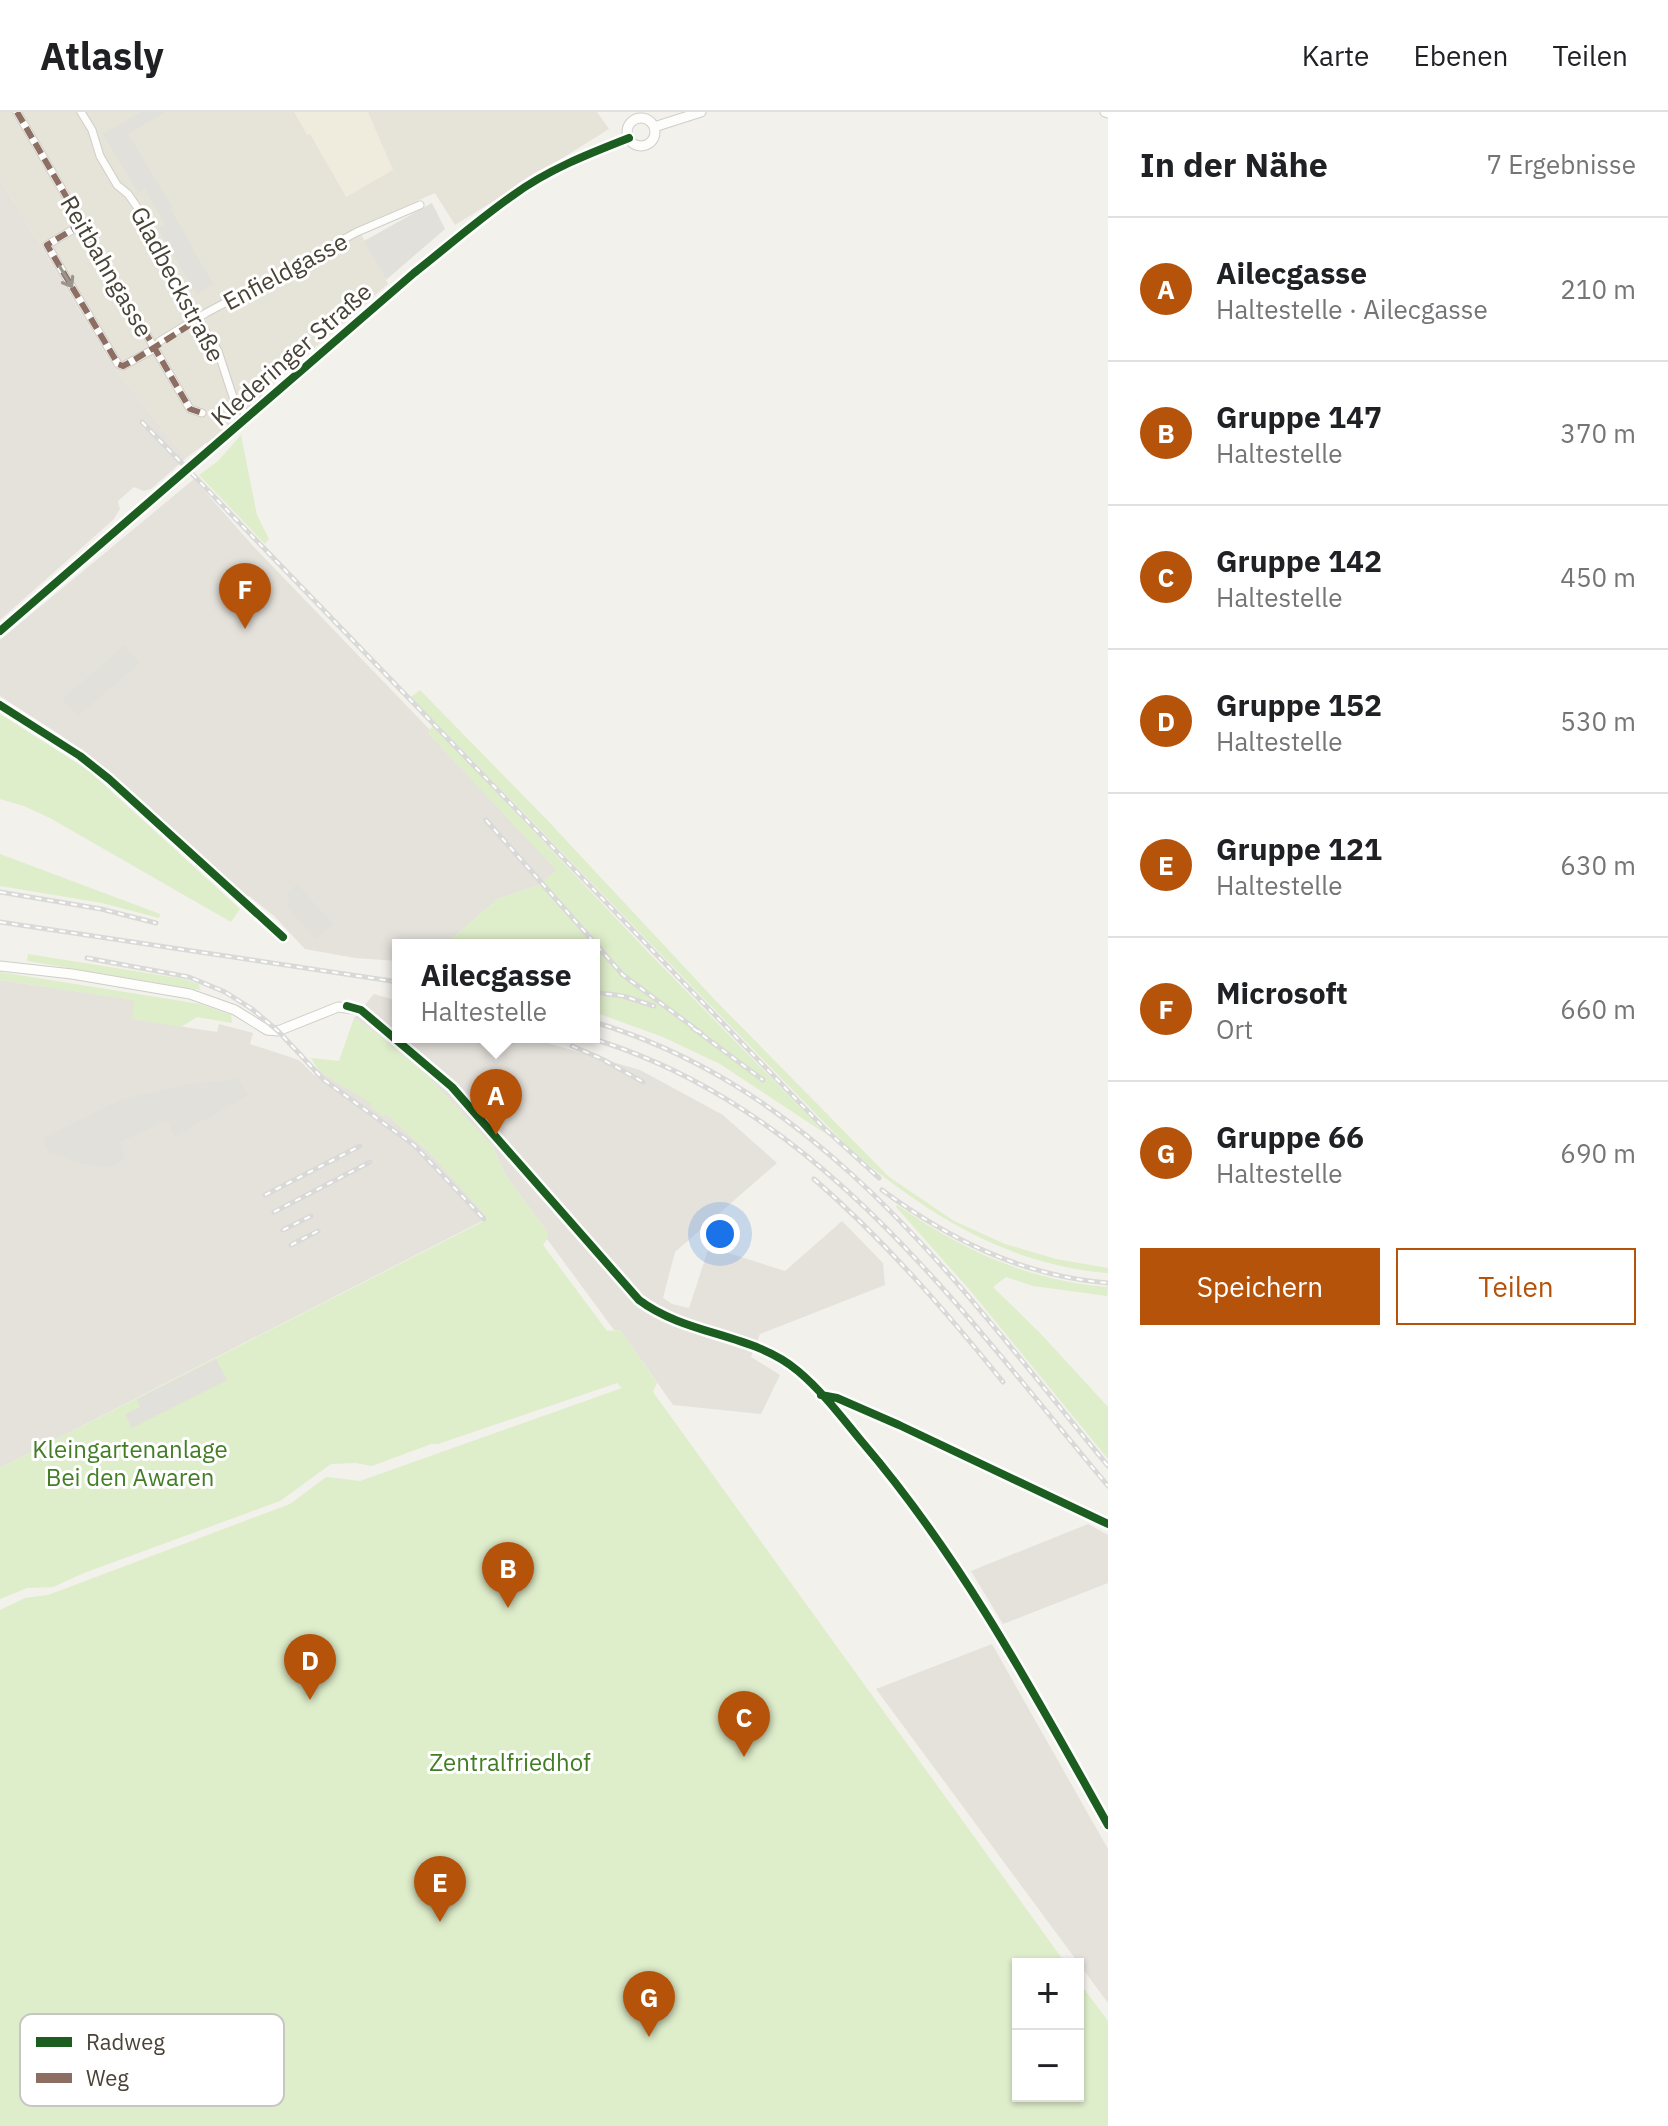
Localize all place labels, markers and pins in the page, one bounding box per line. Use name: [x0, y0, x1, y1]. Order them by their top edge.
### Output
pin: F: [219, 563, 271, 629]
pin: A: [470, 1069, 522, 1135]
pin: B: [482, 1542, 534, 1608]
pin: D: [284, 1634, 336, 1700]
pin: C: [718, 1691, 770, 1757]
pin: E: [414, 1856, 466, 1922]
pin: G: [623, 1971, 675, 2037]

